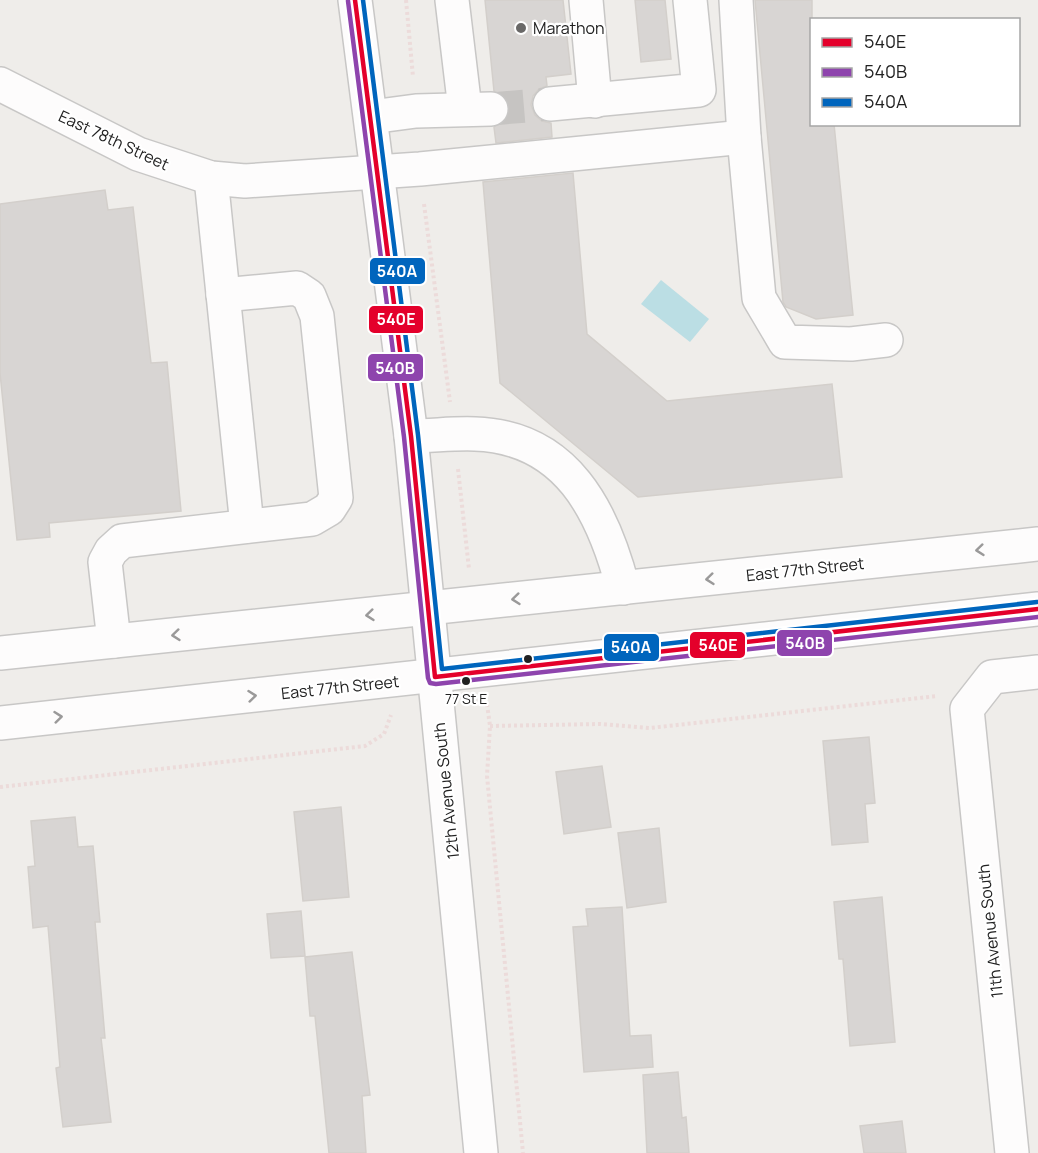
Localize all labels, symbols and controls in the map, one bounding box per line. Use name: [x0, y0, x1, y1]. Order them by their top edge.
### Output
place label: Marathon: [533, 17, 605, 39]
legend: [810, 18, 1020, 126]
marker: Marathon: [514, 21, 528, 35]
text: 540E: [864, 29, 906, 53]
text: 540B: [864, 59, 907, 83]
text: 540A: [864, 89, 908, 113]
street label: East 78th Street: [55, 105, 173, 175]
line badge: 540A: [369, 257, 426, 285]
text: 540A: [377, 260, 417, 282]
line badge: 540E: [368, 305, 424, 334]
text: 540E: [377, 308, 416, 330]
line badge: 540B: [367, 353, 424, 382]
text: 540B: [375, 357, 415, 379]
one-way arrow: [975, 543, 984, 556]
street label: East 77th Street: [745, 552, 865, 586]
one-way arrow: [706, 572, 715, 585]
one-way arrow: [512, 593, 521, 605]
one-way arrow: [366, 608, 375, 621]
one-way arrow: [172, 628, 181, 641]
line badge: 540B: [776, 629, 833, 657]
line badge: 540E: [689, 631, 746, 659]
text: 540B: [785, 632, 825, 654]
line badge: 540A: [603, 633, 660, 662]
text: 540E: [699, 634, 738, 656]
text: 540A: [611, 636, 651, 658]
unlabelled marker: [522, 653, 534, 665]
street label: East 77th Street: [280, 670, 400, 704]
marker: 77 St E: [460, 675, 472, 687]
place label: 77 St E: [445, 689, 487, 708]
one-way arrow: [248, 690, 257, 703]
one-way arrow: [54, 711, 63, 724]
street label: 12th Avenue South: [428, 722, 464, 860]
street label: 11th Avenue South: [972, 863, 1008, 999]

